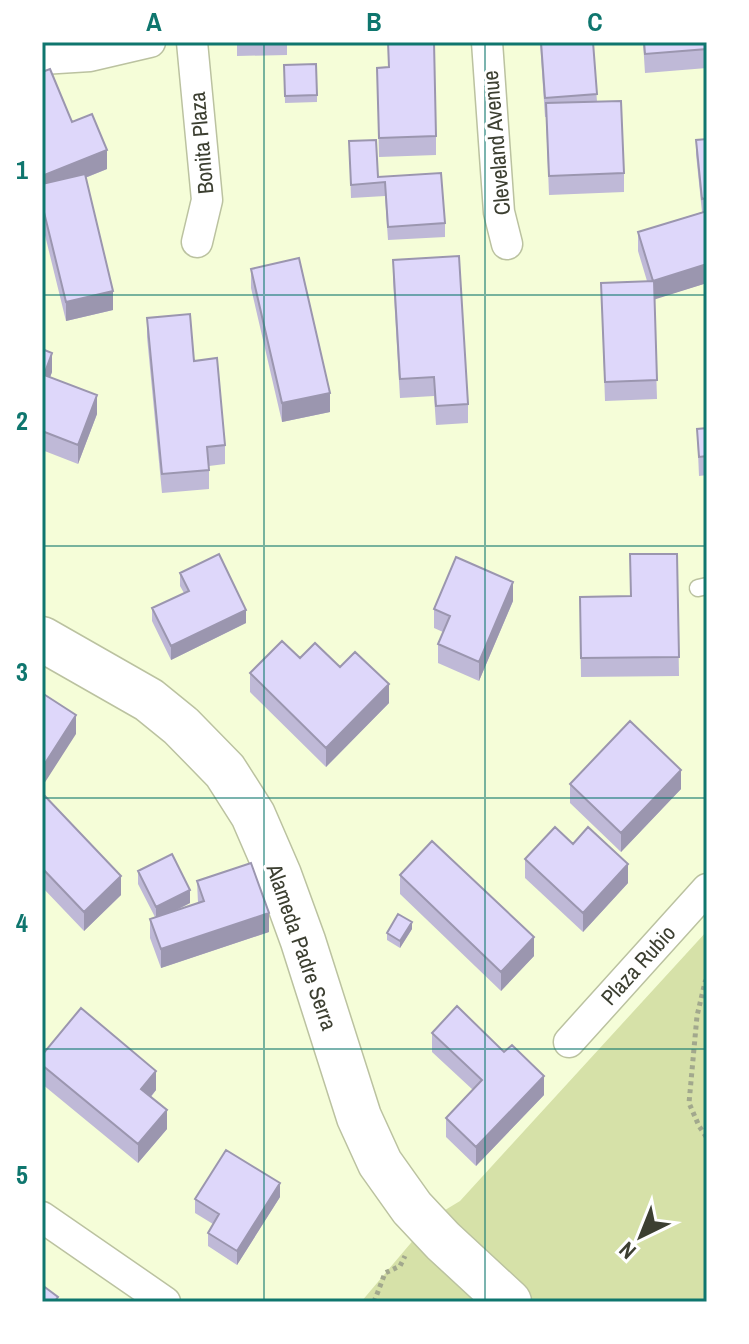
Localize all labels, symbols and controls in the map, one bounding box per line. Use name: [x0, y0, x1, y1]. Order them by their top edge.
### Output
text: A: [146, 4, 162, 39]
text: B: [366, 4, 382, 39]
text: C: [587, 4, 603, 39]
street label: Cleveland Avenue: [475, 69, 517, 217]
street label: Bonita Plaza: [182, 91, 220, 195]
text: 1: [16, 152, 28, 187]
text: 2: [16, 403, 28, 438]
text: 3: [16, 654, 28, 689]
street label: Alameda Padre Serra: [259, 859, 344, 1034]
text: 4: [16, 905, 28, 940]
street label: Plaza Rubio: [594, 918, 682, 1012]
text: 5: [16, 1157, 28, 1192]
north arrow: [601, 1196, 681, 1276]
text: N: [612, 1235, 642, 1266]

